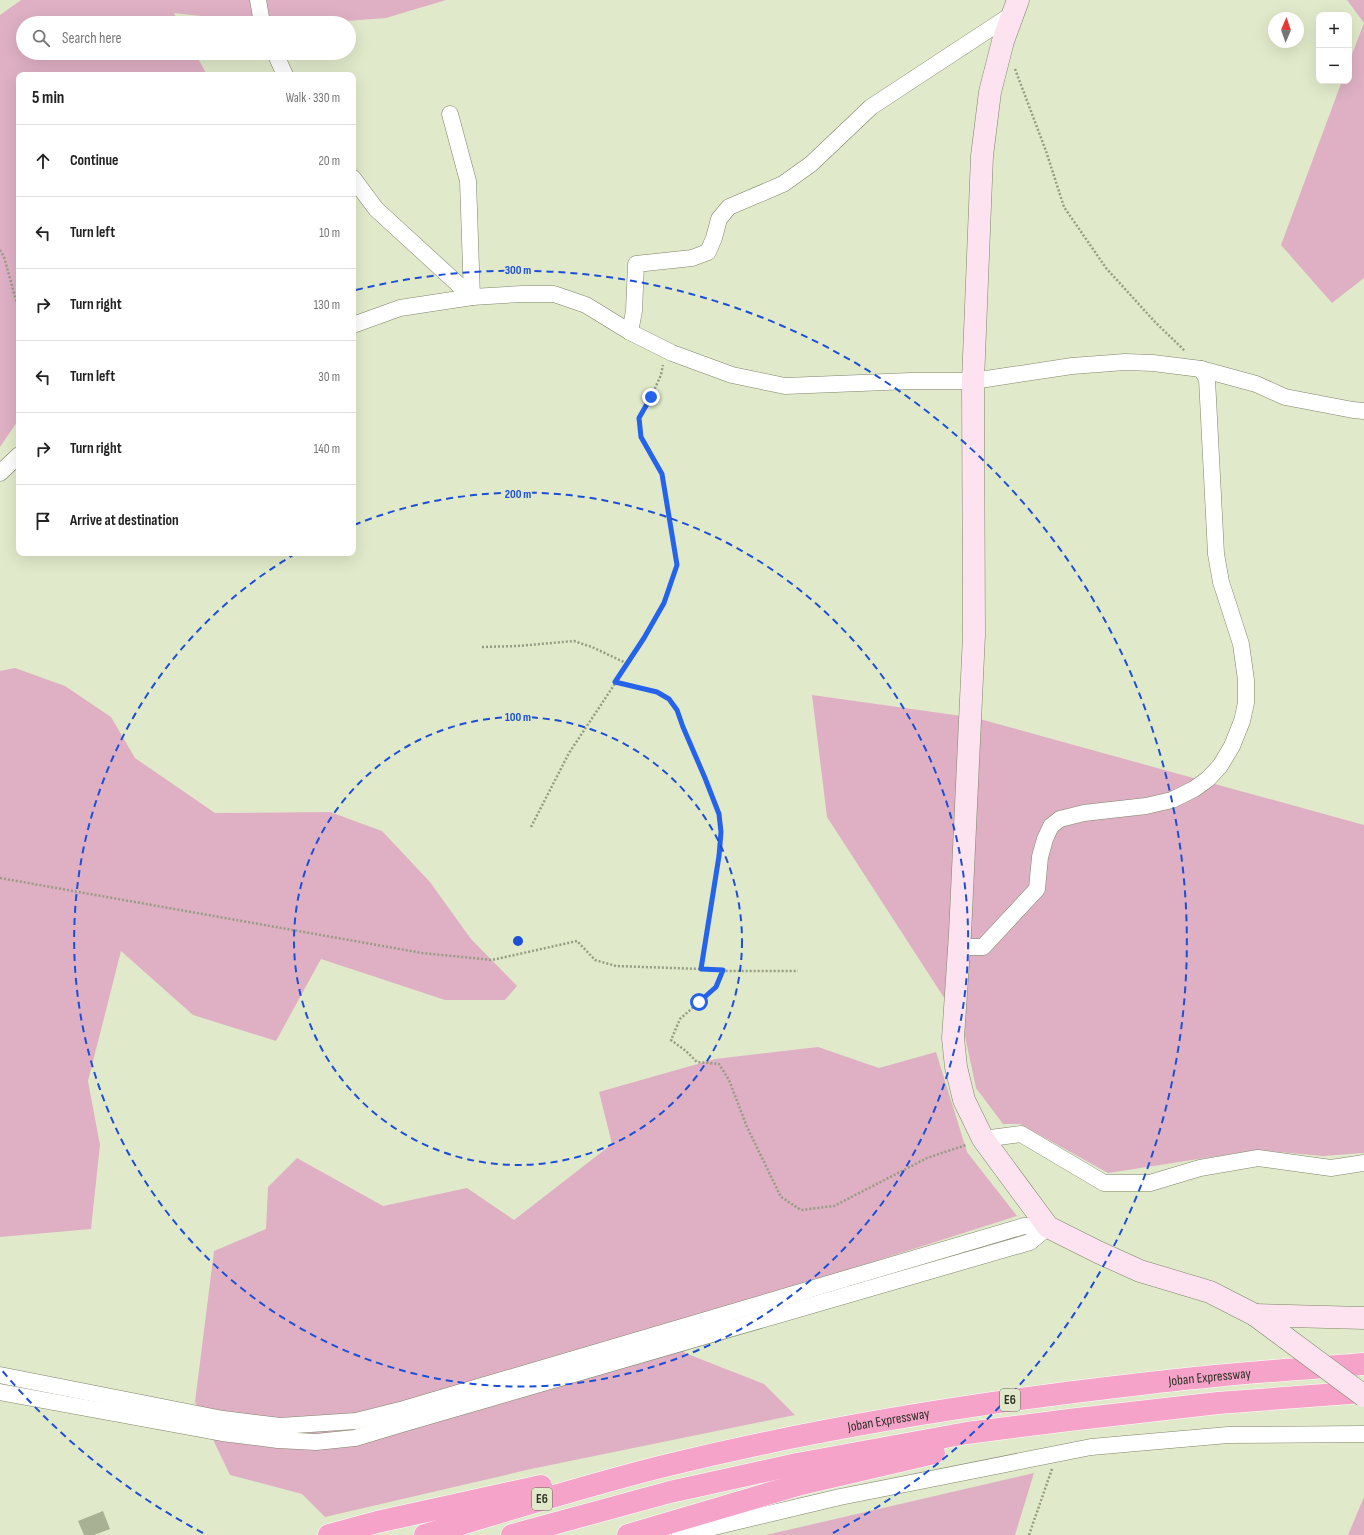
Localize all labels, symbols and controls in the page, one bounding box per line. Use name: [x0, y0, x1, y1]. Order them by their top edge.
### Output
north arrow: [1268, 12, 1304, 48]
map controls: [1316, 12, 1352, 84]
button: +: [1316, 12, 1352, 48]
search box: [16, 16, 356, 60]
icon: search: [30, 27, 52, 49]
text: Search here: [62, 29, 122, 48]
button: −: [1316, 48, 1352, 84]
text: 5 min: [32, 88, 64, 108]
text: Walk · 330 m: [286, 90, 340, 106]
icon: ahead: [32, 150, 54, 172]
text: Continue: [70, 151, 119, 170]
text: 20 m: [318, 153, 340, 169]
icon: left: [32, 222, 54, 244]
text: Turn left: [70, 223, 115, 242]
text: 10 m: [319, 225, 340, 241]
text: 300 m: [505, 263, 531, 278]
icon: right: [32, 294, 54, 316]
text: Turn right: [70, 295, 122, 314]
text: 130 m: [314, 297, 340, 313]
icon: left: [32, 366, 54, 388]
text: Turn left: [70, 367, 115, 386]
text: 30 m: [318, 369, 340, 385]
route end: [642, 388, 660, 406]
icon: right: [32, 438, 54, 460]
text: Turn right: [70, 439, 122, 458]
text: 140 m: [314, 441, 340, 457]
text: 200 m: [505, 487, 531, 502]
icon: arrive: [32, 510, 54, 532]
text: Arrive at destination: [70, 511, 179, 530]
text: 100 m: [505, 710, 531, 725]
centre of rings: [511, 934, 525, 948]
route start: [690, 993, 708, 1011]
street label: Joban Expressway: [1166, 1364, 1252, 1389]
road number: E6: [1000, 1389, 1020, 1411]
street label: Joban Expressway: [845, 1404, 931, 1435]
road number: E6: [532, 1488, 552, 1510]

